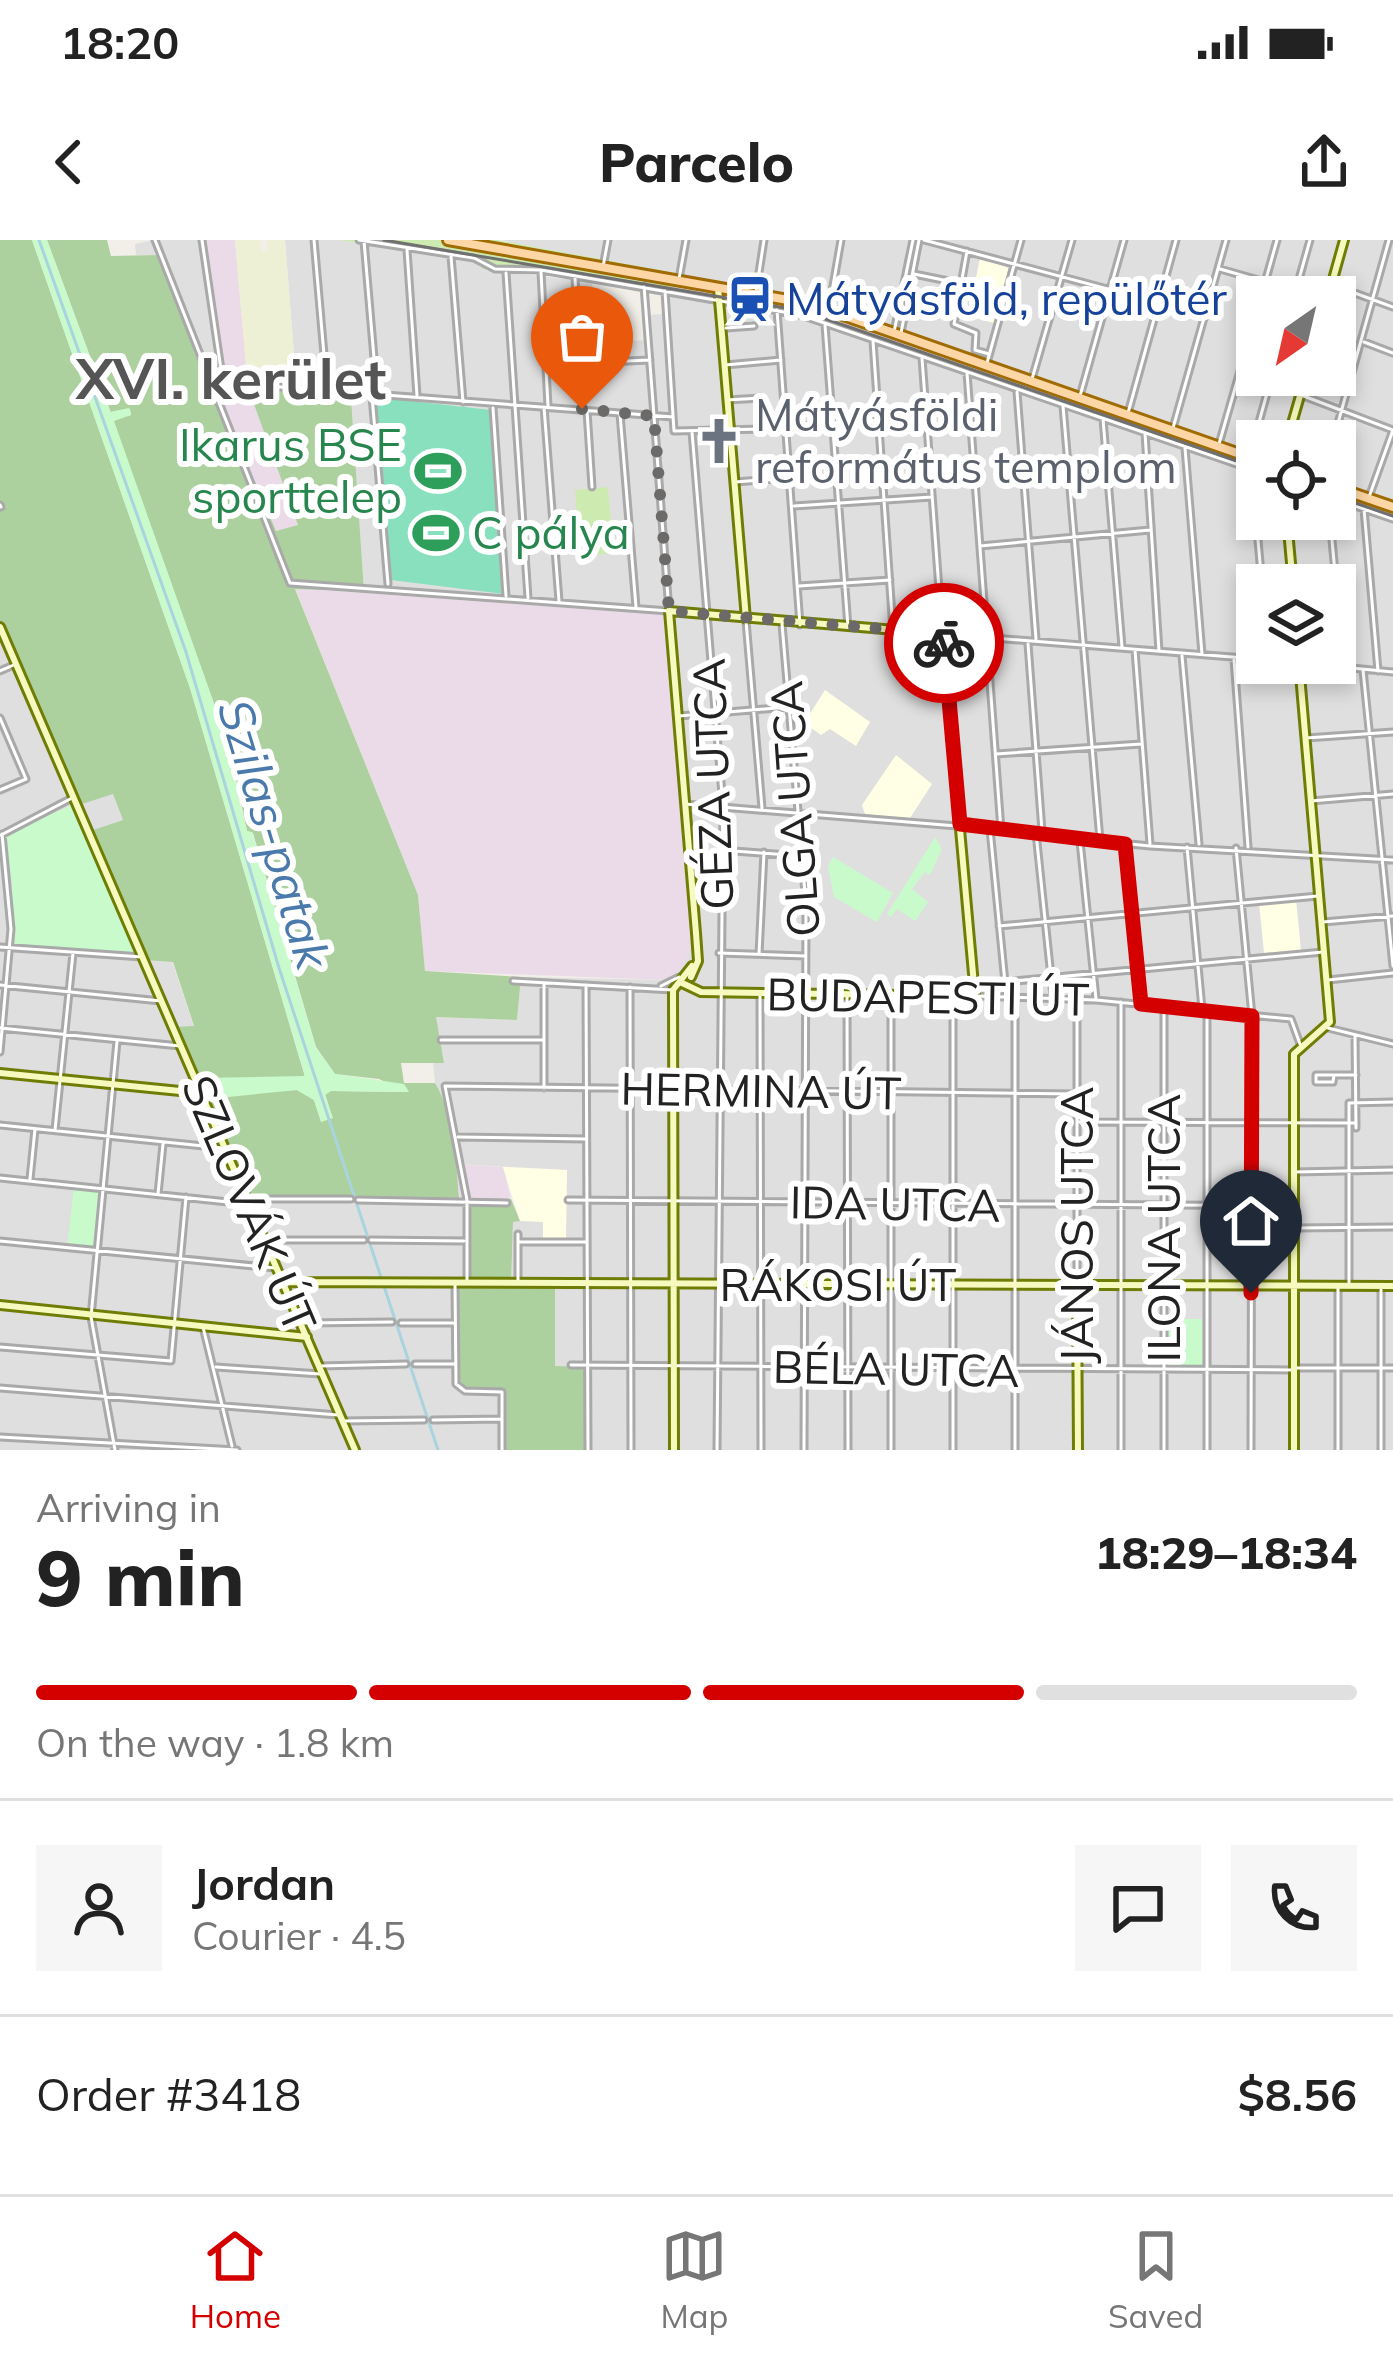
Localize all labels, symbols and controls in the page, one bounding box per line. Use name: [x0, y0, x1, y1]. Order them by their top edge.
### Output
text: 18:20: [60, 14, 179, 70]
text: Parcelo: [599, 128, 794, 196]
icon: back: [36, 129, 102, 195]
icon: share: [1291, 129, 1357, 195]
place label: Mátyásföld, repülőtér: [786, 270, 1228, 326]
station icon: Mátyásföld, repülőtér: [725, 274, 775, 324]
north arrow: [1236, 276, 1356, 396]
map controls: [1236, 276, 1356, 684]
pin: [531, 286, 633, 409]
icon: bag: [549, 304, 615, 370]
district label: XVI. kerület: [75, 342, 386, 413]
place label: Mátyásföldi református templom: [755, 386, 1177, 494]
place label: Ikarus BSE sporttelep: [179, 416, 402, 524]
church icon: Mátyásföldi református templom: [694, 416, 744, 466]
button: locate: [1236, 420, 1356, 540]
sports icon: Ikarus BSE sporttelep: [413, 446, 463, 496]
place label: C pálya: [472, 504, 630, 560]
sports icon: C pálya: [411, 508, 461, 558]
button: layers: [1236, 564, 1356, 684]
courier: [884, 583, 1004, 703]
icon: bike: [911, 610, 977, 676]
street label: GÉZA UTCA: [680, 657, 744, 911]
street label: OLGA UTCA: [757, 679, 831, 939]
water label: Szilas-patak: [206, 692, 345, 977]
street label: BUDAPESTI ÚT: [766, 965, 1090, 1027]
street label: HERMINA ÚT: [620, 1060, 902, 1120]
street label: SZLOVÁK ÚT: [171, 1067, 329, 1341]
street label: JÁNOS UTCA: [1048, 1086, 1104, 1364]
street label: ILONA UTCA: [1135, 1094, 1191, 1362]
pin: [1200, 1170, 1302, 1293]
street label: IDA UTCA: [789, 1173, 1001, 1233]
icon: home: [1218, 1188, 1284, 1254]
street label: RÁKOSI ÚT: [719, 1256, 957, 1312]
street label: BÉLA UTCA: [772, 1338, 1020, 1398]
text: Arriving in: [36, 1483, 221, 1532]
text: 18:29–18:34: [1095, 1524, 1357, 1580]
text: 9 min: [36, 1528, 245, 1626]
text: On the way · 1.8 km: [36, 1718, 394, 1767]
button: person: [36, 1845, 162, 1971]
button: chat: [1075, 1845, 1201, 1971]
button: phone: [1231, 1845, 1357, 1971]
text: Jordan: [192, 1855, 335, 1911]
text: Courier · 4.5: [192, 1911, 406, 1960]
text: Order #3418: [36, 2066, 301, 2122]
text: $8.56: [1238, 2066, 1357, 2122]
tab: Home: [190, 2223, 281, 2336]
tab: Map: [660, 2223, 728, 2336]
tab: Saved: [1108, 2223, 1203, 2336]

